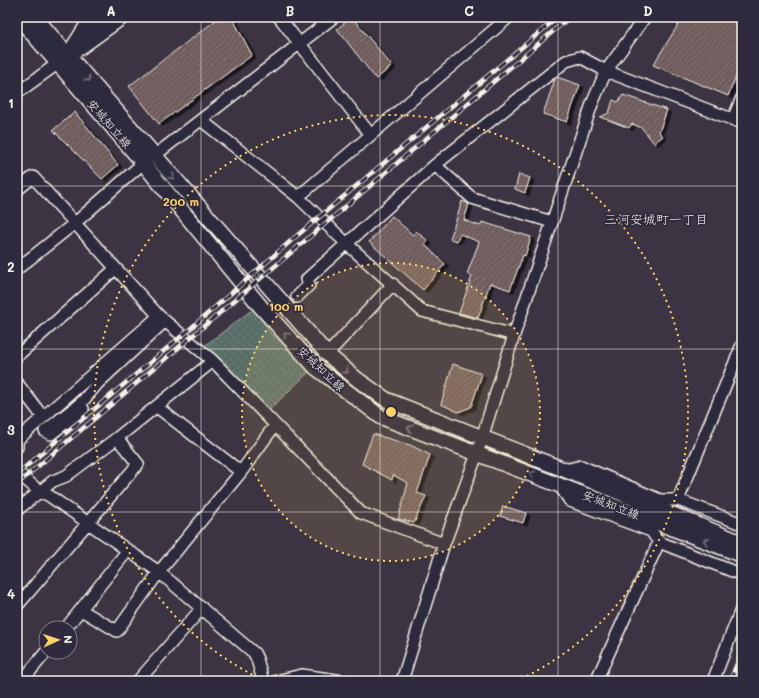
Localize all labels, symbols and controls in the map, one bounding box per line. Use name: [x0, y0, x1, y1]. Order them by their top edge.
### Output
text: A: [106, 2, 116, 19]
text: B: [286, 2, 295, 19]
text: C: [464, 2, 474, 19]
text: D: [643, 2, 653, 19]
one-way arrow: [83, 74, 90, 81]
text: 1: [8, 94, 14, 111]
street label: 安城知立線: [84, 95, 135, 151]
one-way arrow: [168, 173, 175, 180]
text: 200 m: [163, 193, 199, 209]
district label: 三河安城町一丁目: [604, 210, 708, 227]
text: 2: [7, 258, 15, 275]
one-way arrow: [253, 271, 260, 278]
text: 100 m: [269, 298, 303, 314]
one-way arrow: [283, 332, 291, 340]
street label: 安城知立線: [294, 342, 349, 395]
one-way arrow: [341, 366, 349, 373]
centre of rings: [384, 405, 398, 419]
text: 3: [7, 421, 15, 438]
one-way arrow: [407, 425, 414, 433]
one-way arrow: [529, 471, 536, 479]
street label: 安城知立線: [580, 486, 642, 522]
one-way arrow: [702, 538, 709, 546]
text: 4: [7, 585, 15, 602]
north arrow: [38, 620, 78, 660]
text: N: [61, 635, 76, 644]

